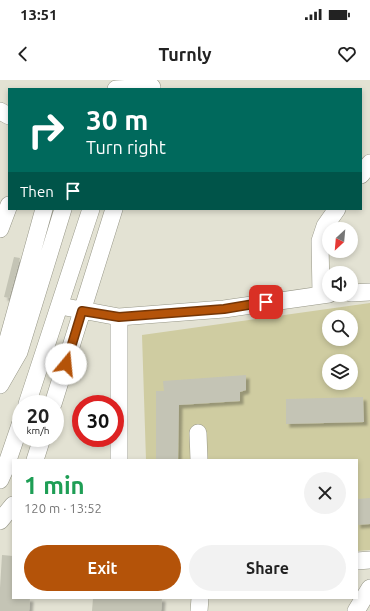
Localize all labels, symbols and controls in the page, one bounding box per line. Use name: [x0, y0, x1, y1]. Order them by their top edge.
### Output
text: 13:51: [20, 6, 58, 23]
icon: back: [12, 43, 34, 65]
icon: heart: [336, 43, 358, 65]
text: Turnly: [158, 44, 212, 64]
icon: right: [20, 104, 72, 156]
text: 30 m: [86, 104, 148, 135]
text: Turn right: [86, 137, 166, 157]
icon: arrive: [62, 180, 84, 202]
text: Then: [20, 183, 54, 200]
north arrow: [322, 222, 358, 258]
map controls: [322, 222, 358, 390]
button: sound: [322, 266, 358, 302]
pin: [249, 285, 283, 319]
icon: arrive: [255, 291, 277, 313]
button: search: [322, 310, 358, 346]
position arrow: [45, 343, 87, 385]
button: layers: [322, 354, 358, 390]
speed limit sign: 30: [72, 395, 124, 447]
text: 20: [27, 404, 49, 427]
text: km/h: [26, 425, 50, 436]
text: 1 min: [24, 472, 85, 499]
button: close: [304, 472, 346, 514]
text: 120 m · 13:52: [24, 501, 102, 515]
button: Exit: [24, 545, 181, 591]
button: Share: [189, 545, 346, 591]

